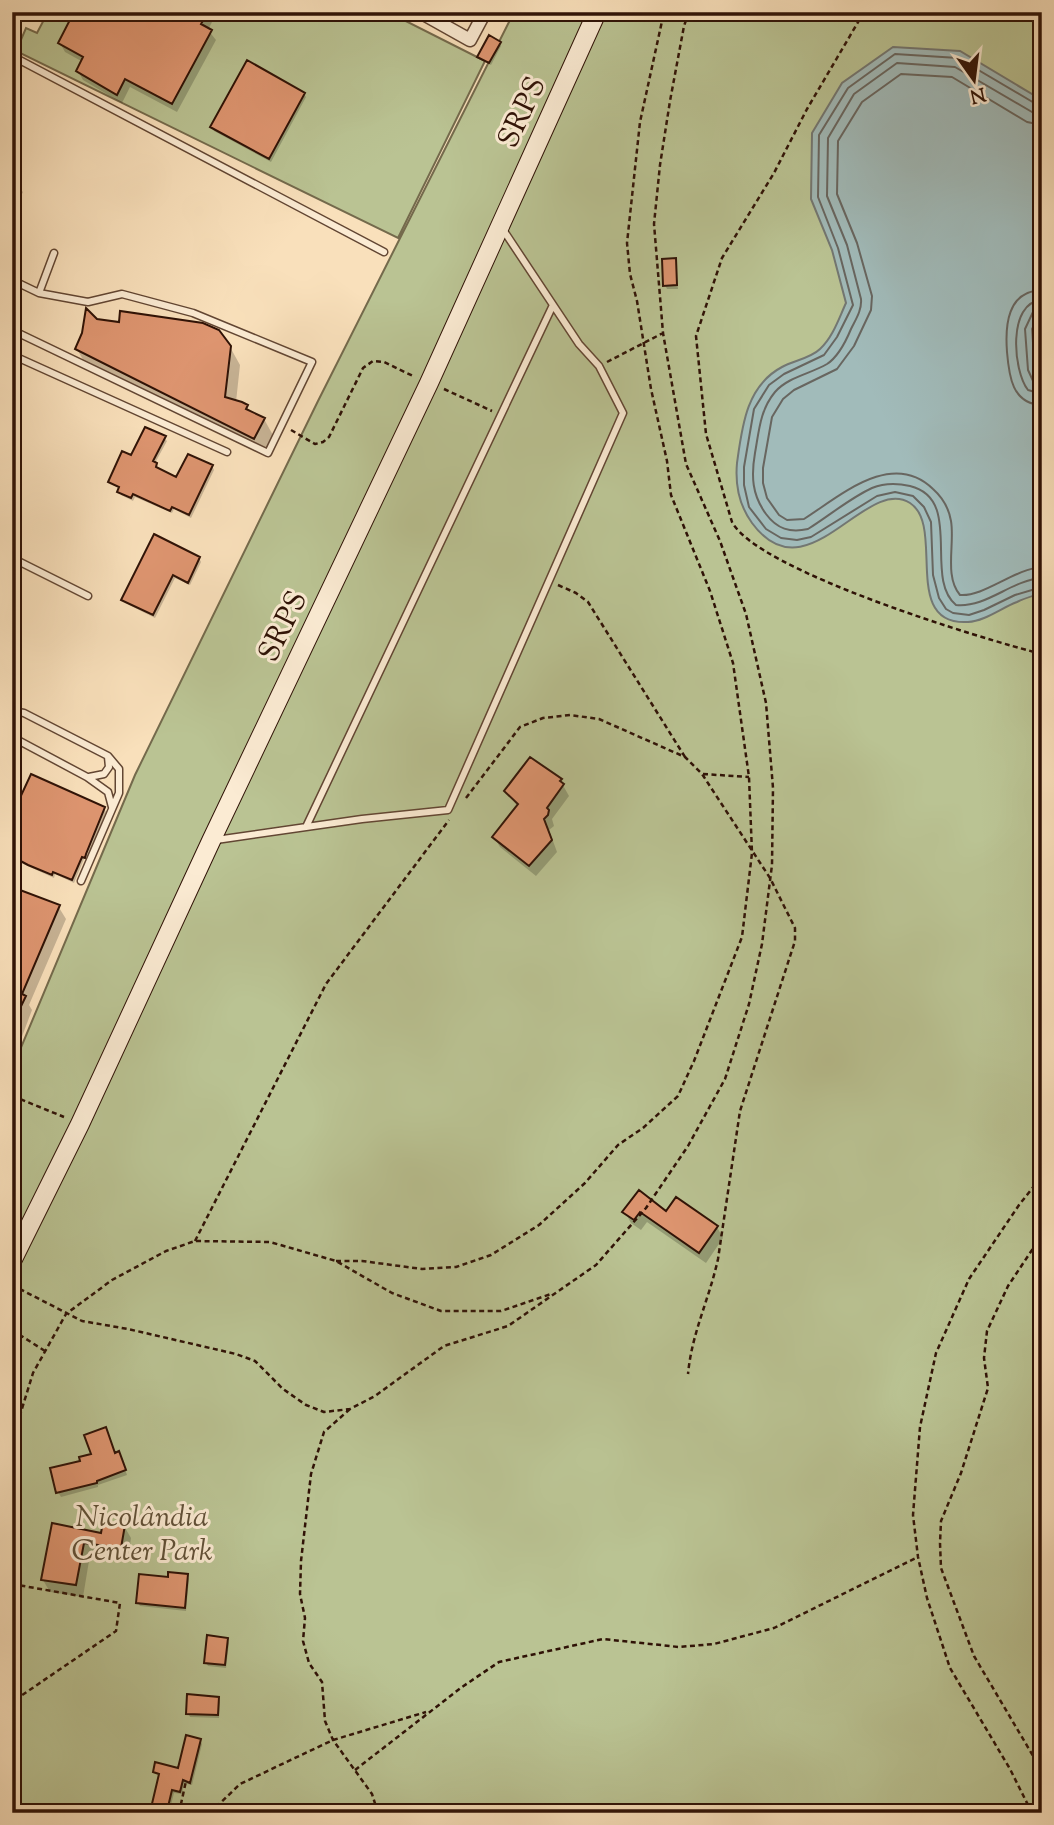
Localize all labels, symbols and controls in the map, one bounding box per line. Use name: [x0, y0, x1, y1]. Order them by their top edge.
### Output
north arrow: [939, 46, 1009, 116]
street label: SRPS: [488, 70, 558, 156]
text: N: [967, 79, 988, 109]
street label: SRPS: [249, 584, 320, 670]
park label: Nicolândia Center Park: [71, 1497, 213, 1574]

